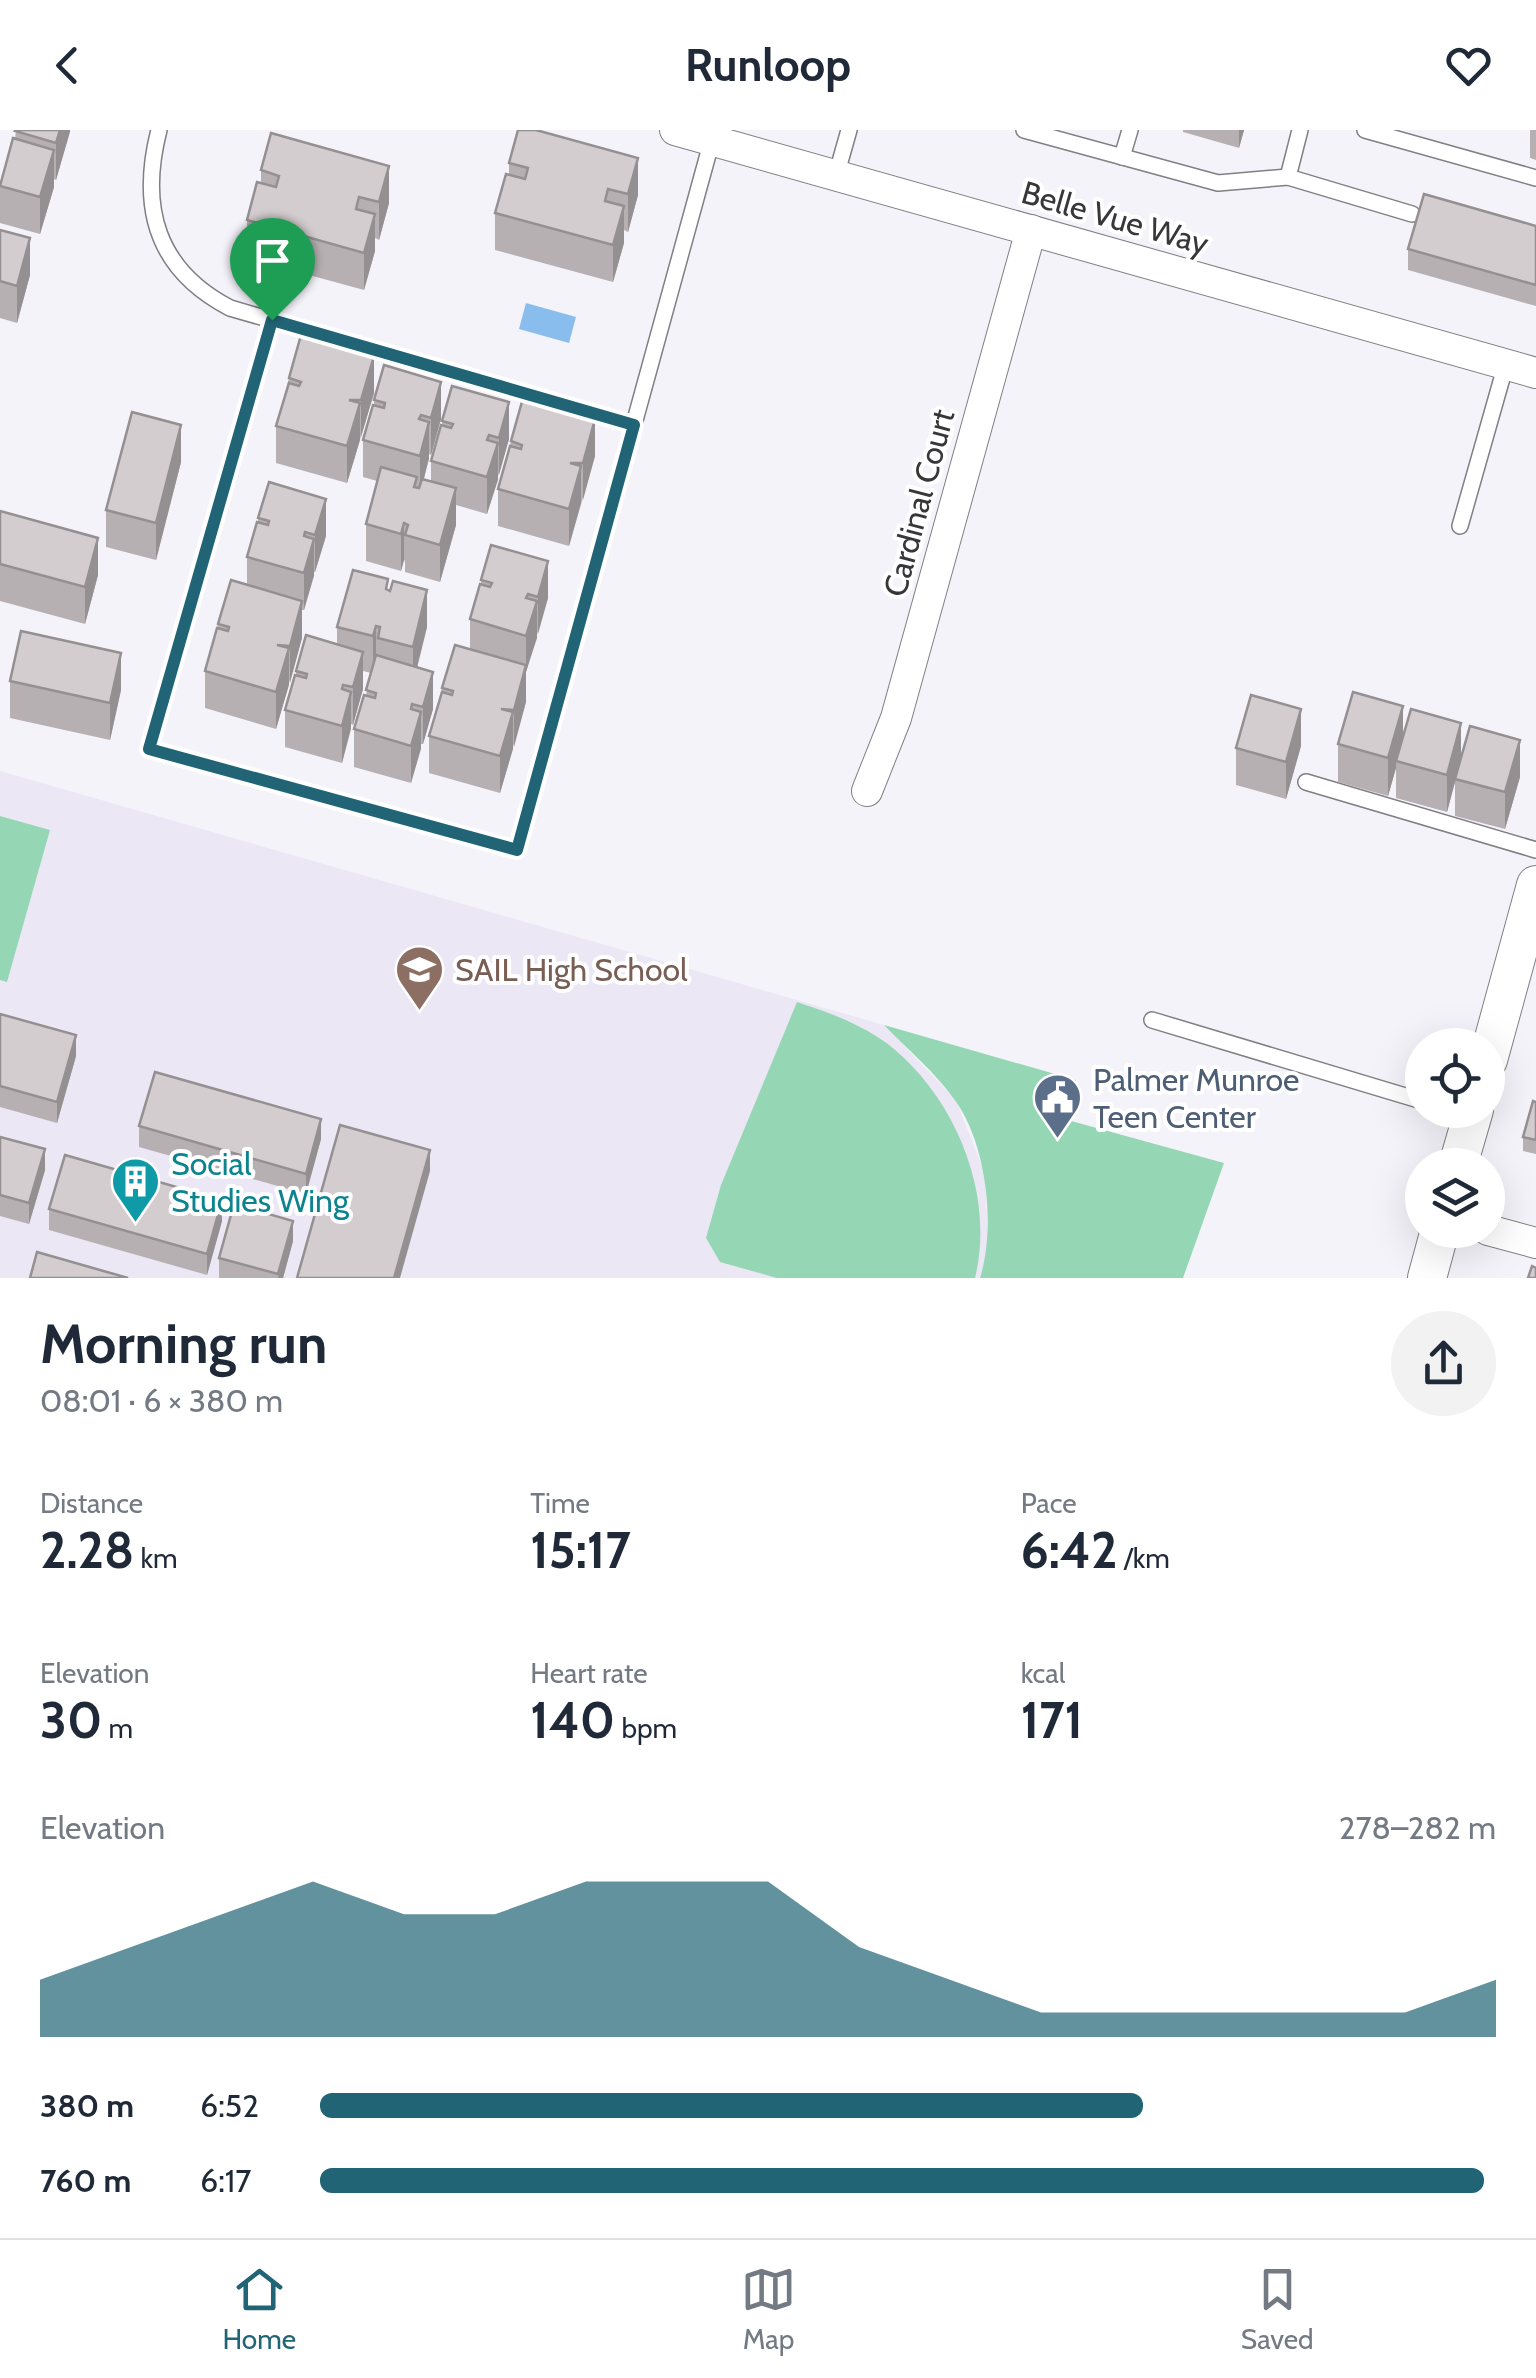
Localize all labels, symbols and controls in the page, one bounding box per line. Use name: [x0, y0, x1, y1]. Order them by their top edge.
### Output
icon: back: [40, 38, 95, 93]
text: Runloop: [685, 38, 851, 92]
icon: heart: [1441, 38, 1496, 93]
street label: Belle Vue Way: [1017, 172, 1213, 263]
pin: [230, 218, 315, 321]
icon: arrive: [245, 233, 300, 288]
street label: Cardinal Court: [875, 405, 962, 601]
school or university icon: SAIL High School: [394, 944, 446, 1012]
place label: SAIL High School: [455, 950, 688, 989]
map controls: [1405, 1028, 1505, 1248]
button: locate: [1405, 1028, 1505, 1128]
place label: Palmer Munroe Teen Center: [1093, 1060, 1299, 1136]
public building icon: Palmer Munroe Teen Center: [1032, 1072, 1084, 1140]
place label: Social Studies Wing: [171, 1144, 350, 1220]
button: layers: [1405, 1148, 1505, 1248]
building icon: Social Studies Wing: [110, 1156, 162, 1224]
text: Morning run: [40, 1310, 327, 1377]
button: share: [1391, 1311, 1496, 1416]
text: 08:01 · 6 × 380 m: [40, 1381, 283, 1420]
text: Distance: [40, 1486, 143, 1520]
text: Time: [530, 1486, 590, 1520]
text: Pace: [1021, 1486, 1077, 1520]
text: 2.28: [40, 1520, 134, 1581]
text: 15:17: [530, 1520, 631, 1581]
text: 6:42: [1021, 1520, 1117, 1581]
text: km: [134, 1541, 178, 1575]
text: /km: [1117, 1541, 1170, 1575]
text: Elevation: [40, 1656, 149, 1690]
text: Heart rate: [530, 1656, 648, 1690]
text: kcal: [1021, 1656, 1065, 1690]
text: 30: [40, 1690, 102, 1751]
text: 140: [530, 1690, 615, 1751]
text: 171: [1021, 1690, 1083, 1751]
text: m: [102, 1711, 133, 1745]
text: bpm: [615, 1711, 677, 1745]
text: Elevation: [40, 1808, 165, 1847]
text: 278–282 m: [1339, 1808, 1496, 1847]
text: 380 m: [40, 2086, 134, 2125]
text: 6:52: [200, 2086, 259, 2125]
text: 760 m: [40, 2161, 131, 2200]
text: 6:17: [200, 2161, 251, 2200]
tab: Home: [222, 2262, 296, 2356]
tab: Map: [741, 2262, 796, 2356]
tab: Saved: [1241, 2262, 1314, 2356]

